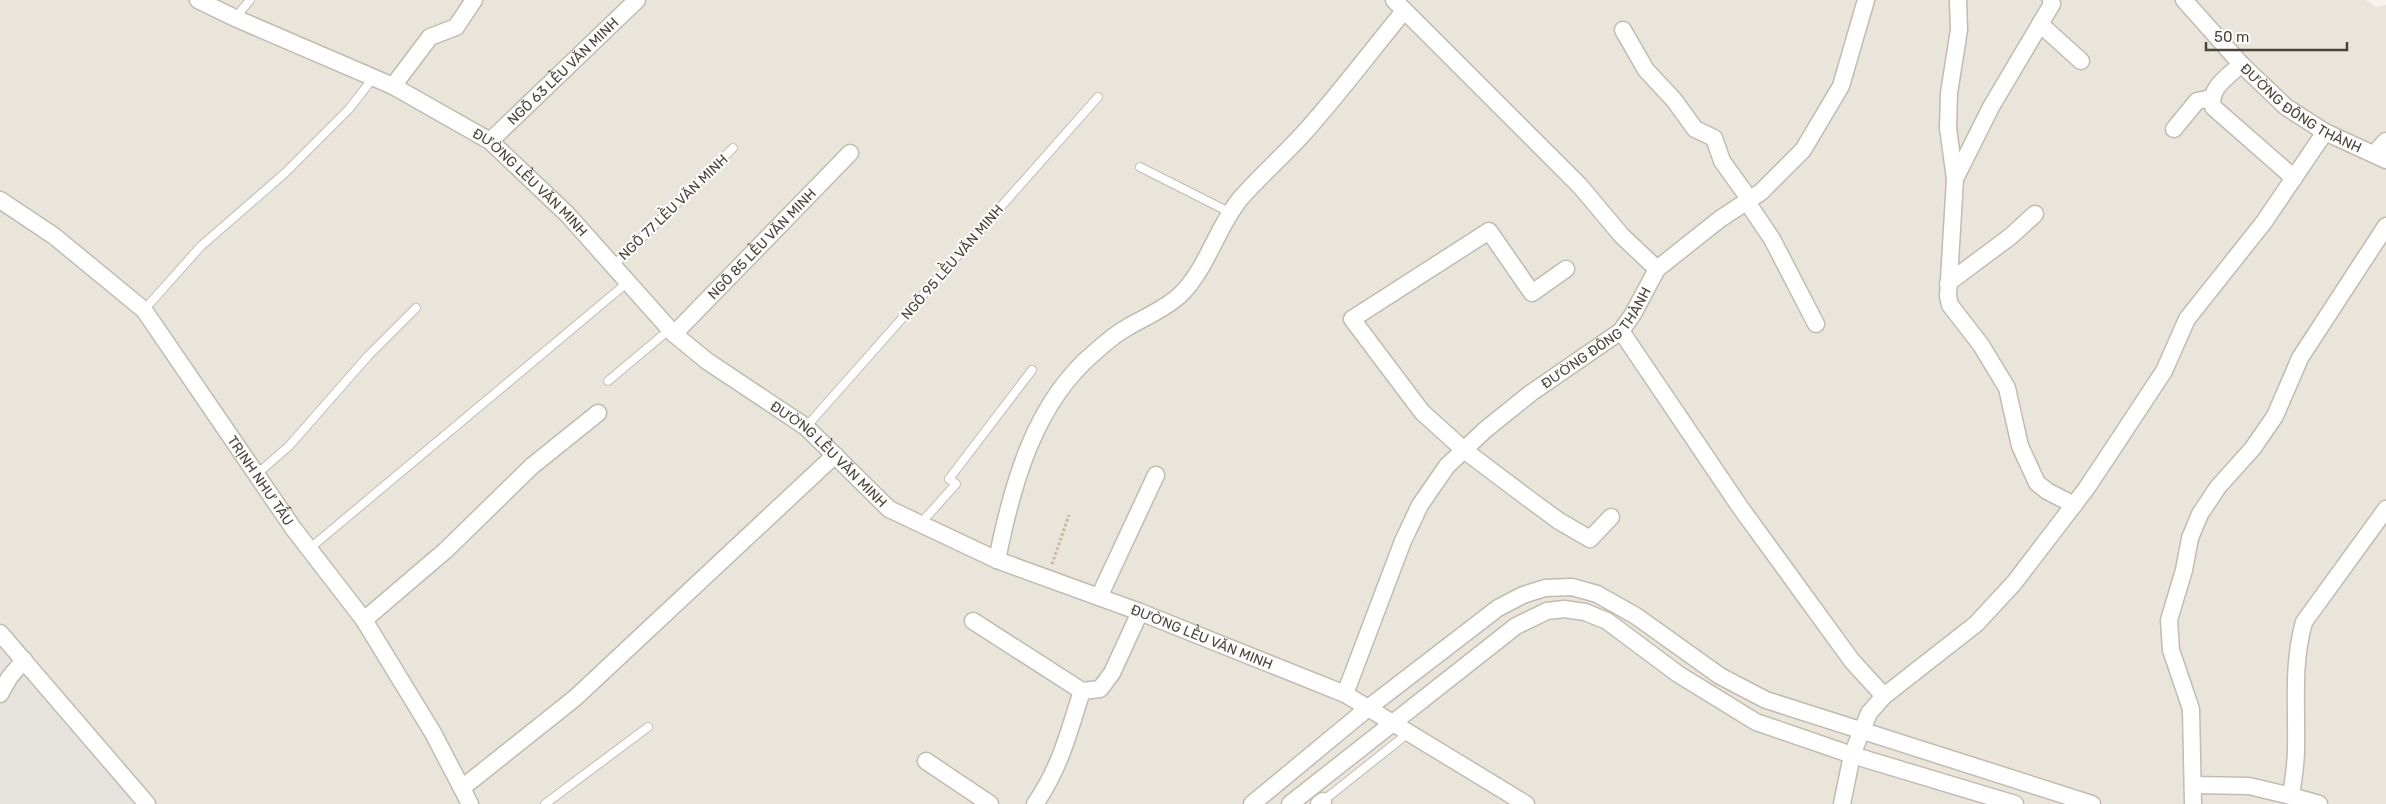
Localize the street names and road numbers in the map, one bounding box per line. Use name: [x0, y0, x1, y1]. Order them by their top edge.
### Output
street label: NGÕ 63 LỀU VĂN MINH: [504, 14, 622, 129]
street label: ĐƯỜNG ĐÔNG THÀNH: [2237, 60, 2364, 157]
street label: ĐƯỜNG LỀU VĂN MINH: [470, 125, 591, 240]
street label: NGÕ 77 LỀU VĂN MINH: [614, 149, 731, 264]
street label: NGÕ 85 LỀU VĂN MINH: [705, 185, 820, 303]
street label: NGÕ 95 LỀU VĂN MINH: [896, 200, 1007, 323]
street label: ĐƯỜNG ĐÔNG THÀNH: [1538, 284, 1655, 392]
street label: ĐƯỜNG LỀU VĂN MINH: [767, 398, 890, 511]
street label: TRỊNH NHƯ TẤU: [223, 433, 297, 529]
street label: ĐƯỜNG LỀU VĂN MINH: [1128, 601, 1275, 673]

